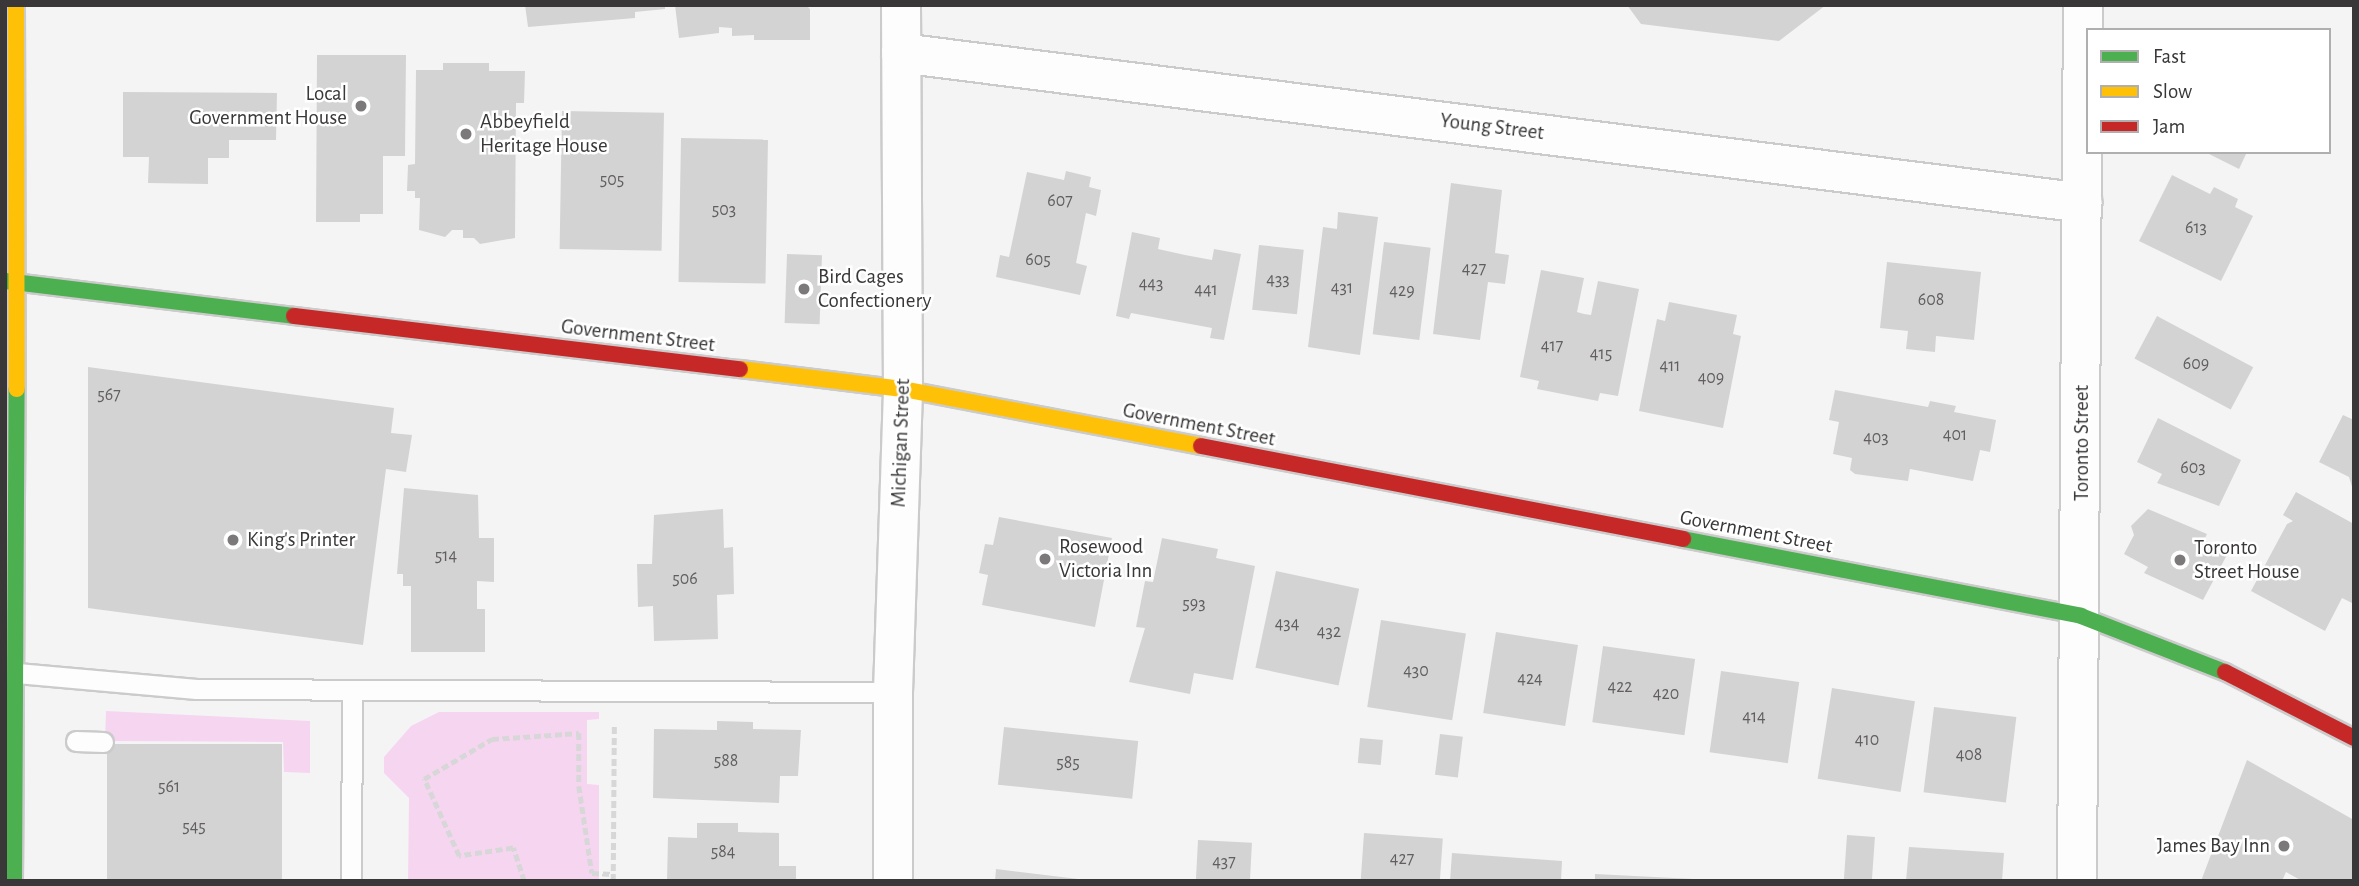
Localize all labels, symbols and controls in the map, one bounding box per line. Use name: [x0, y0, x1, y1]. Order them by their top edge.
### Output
legend: [2086, 28, 2331, 154]
text: Fast: [2153, 46, 2186, 67]
place label: Local Government House: [189, 81, 347, 131]
text: Slow: [2153, 81, 2192, 102]
marker: Local Government House: [353, 98, 369, 114]
street label: Young Street: [1439, 108, 1545, 146]
place label: Abbeyfield Heritage House: [480, 109, 608, 159]
text: Jam: [2153, 116, 2185, 137]
marker: Abbeyfield Heritage House: [458, 126, 474, 142]
house number: 505: [600, 169, 624, 191]
house number: 607: [1047, 190, 1073, 212]
house number: 503: [712, 199, 736, 221]
house number: 613: [2185, 217, 2207, 239]
house number: 605: [1025, 249, 1051, 271]
house number: 427: [1462, 258, 1486, 280]
place label: Bird Cages Confectionery: [818, 264, 931, 314]
house number: 433: [1266, 269, 1290, 291]
house number: 443: [1139, 273, 1163, 295]
house number: 431: [1331, 277, 1353, 299]
house number: 441: [1194, 279, 1218, 301]
house number: 429: [1389, 280, 1415, 302]
marker: Bird Cages Confectionery: [796, 281, 812, 297]
house number: 608: [1918, 289, 1944, 311]
street label: Government Street: [560, 314, 716, 358]
house number: 417: [1541, 335, 1563, 357]
house number: 415: [1590, 343, 1612, 365]
house number: 609: [2183, 353, 2209, 375]
house number: 411: [1659, 355, 1681, 377]
house number: 409: [1698, 367, 1724, 389]
street label: Michigan Street: [886, 378, 916, 508]
house number: 567: [97, 384, 121, 406]
street label: Toronto Street: [2069, 385, 2095, 501]
street label: Government Street: [1121, 398, 1277, 452]
house number: 401: [1943, 424, 1967, 446]
house number: 403: [1863, 427, 1889, 449]
house number: 603: [2180, 457, 2206, 479]
street label: Government Street: [1678, 505, 1834, 559]
place label: King's Printer: [247, 527, 355, 553]
marker: King's Printer: [225, 532, 241, 548]
place label: Rosewood Victoria Inn: [1059, 534, 1152, 584]
place label: Toronto Street House: [2194, 535, 2299, 585]
house number: 514: [435, 545, 457, 567]
marker: Rosewood Victoria Inn: [1037, 551, 1053, 567]
marker: Toronto Street House: [2172, 552, 2188, 568]
house number: 506: [672, 568, 698, 590]
house number: 593: [1182, 593, 1206, 615]
house number: 434: [1275, 613, 1299, 635]
house number: 432: [1317, 621, 1341, 643]
house number: 430: [1403, 660, 1429, 682]
house number: 424: [1517, 668, 1543, 690]
house number: 422: [1607, 676, 1633, 698]
house number: 420: [1653, 683, 1679, 705]
house number: 414: [1742, 706, 1766, 728]
house number: 410: [1855, 729, 1879, 751]
house number: 408: [1956, 744, 1982, 766]
house number: 588: [714, 750, 738, 772]
house number: 585: [1056, 752, 1080, 774]
house number: 561: [158, 776, 180, 798]
house number: 545: [182, 816, 206, 838]
place label: James Bay Inn: [2157, 833, 2270, 859]
marker: James Bay Inn: [2276, 838, 2292, 854]
house number: 584: [711, 841, 735, 863]
house number: 427: [1390, 848, 1414, 870]
house number: 437: [1212, 851, 1236, 873]

